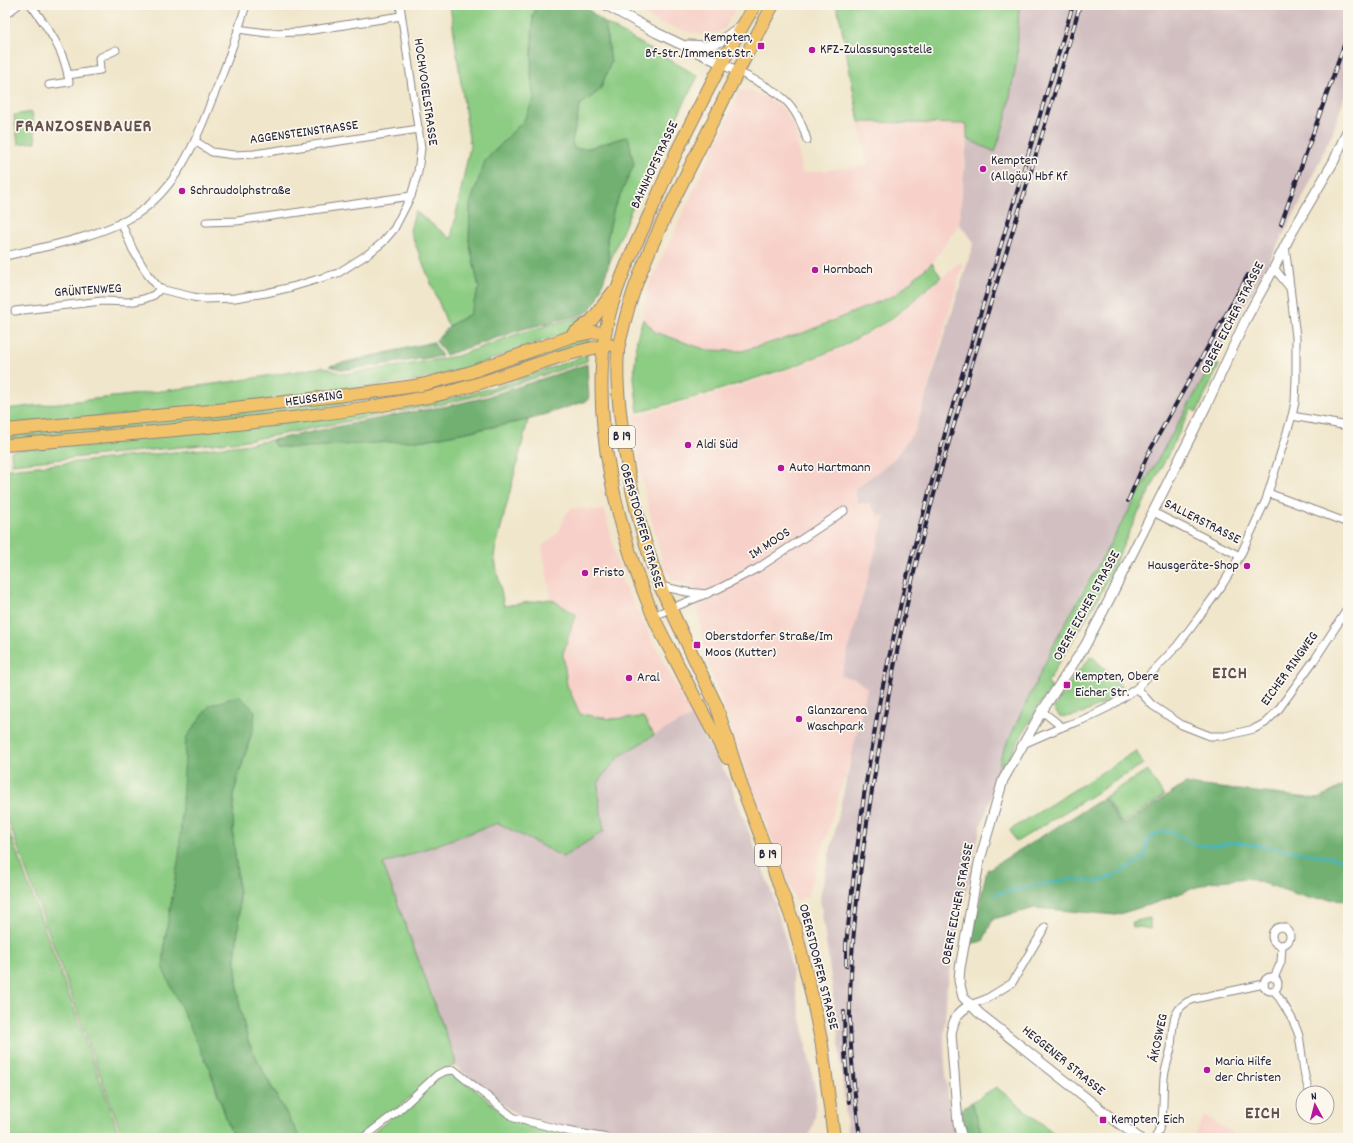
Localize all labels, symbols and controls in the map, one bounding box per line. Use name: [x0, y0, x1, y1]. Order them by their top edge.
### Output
place label: Kempten, Bf-Str./Immenst.Str.: [645, 28, 753, 64]
street label: HOCHVOGELSTRASSE: [408, 37, 443, 148]
place label: KFZ-Zulassungsstelle: [820, 40, 932, 60]
marker: Kempten, Bf-Str./Immenst.Str.: [756, 41, 766, 51]
marker: KFZ-Zulassungsstelle: [807, 45, 817, 55]
district label: FRANZOSENBAUER: [16, 115, 152, 140]
street label: AGGENSTEINSTRASSE: [248, 115, 360, 151]
street label: BAHNHOFSTRASSE: [626, 117, 684, 212]
place label: Kempten (Allgäu) Hbf Kf: [991, 151, 1068, 187]
marker: Kempten (Allgäu) Hbf Kf: [978, 164, 988, 174]
place label: Schraudolphstraße: [190, 181, 291, 201]
marker: Schraudolphstraße: [177, 186, 187, 196]
street label: OBERE EICHER STRASSE: [1196, 258, 1270, 378]
place label: Hornbach: [823, 260, 873, 280]
marker: Hornbach: [810, 265, 820, 275]
street label: GRÜNTENWEG: [54, 279, 122, 303]
street label: HEUSSRING: [284, 385, 344, 413]
road number: B 19: [609, 426, 635, 448]
place label: Aldi Süd: [696, 435, 738, 455]
marker: Aldi Süd: [683, 440, 693, 450]
place label: Auto Hartmann: [789, 458, 871, 478]
street label: OBERSTDORFER STRASSE: [614, 461, 669, 592]
marker: Auto Hartmann: [776, 463, 786, 473]
street label: SALLERSTRASSE: [1160, 494, 1244, 550]
street label: IM MOOS: [745, 523, 795, 565]
street label: OBERE EICHER STRASSE: [1048, 547, 1126, 665]
place label: Hausgeräte-Shop: [1147, 556, 1239, 576]
marker: Hausgeräte-Shop: [1242, 561, 1252, 571]
place label: Fristo: [593, 563, 624, 583]
marker: Fristo: [580, 568, 590, 578]
place label: Oberstdorfer Straße/Im Moos (Kutter): [705, 627, 833, 663]
street label: EICHER RINGWEG: [1256, 628, 1324, 710]
marker: Oberstdorfer Straße/Im Moos (Kutter): [692, 640, 702, 650]
district label: EICH: [1212, 662, 1248, 687]
place label: Kempten, Obere Eicher Str.: [1075, 667, 1159, 703]
place label: Aral: [637, 668, 660, 688]
marker: Aral: [624, 673, 634, 683]
marker: Kempten, Obere Eicher Str.: [1062, 680, 1072, 690]
place label: Glanzarena Waschpark: [807, 701, 867, 737]
marker: Glanzarena Waschpark: [794, 714, 804, 724]
street label: OBERE EICHER STRASSE: [936, 841, 980, 967]
road number: B 19: [755, 844, 781, 866]
street label: OBERSTDORFER STRASSE: [793, 902, 843, 1033]
street label: ÁKOSWEG: [1144, 1012, 1174, 1064]
street label: HEGGENER STRASSE: [1017, 1021, 1110, 1101]
place label: Maria Hilfe der Christen: [1215, 1052, 1281, 1088]
marker: Maria Hilfe der Christen: [1202, 1065, 1212, 1075]
north arrow: [1295, 1085, 1335, 1125]
text: N: [1310, 1089, 1318, 1105]
district label: EICH: [1245, 1102, 1281, 1127]
place label: Kempten, Eich: [1111, 1110, 1184, 1130]
marker: Kempten, Eich: [1098, 1115, 1108, 1125]

